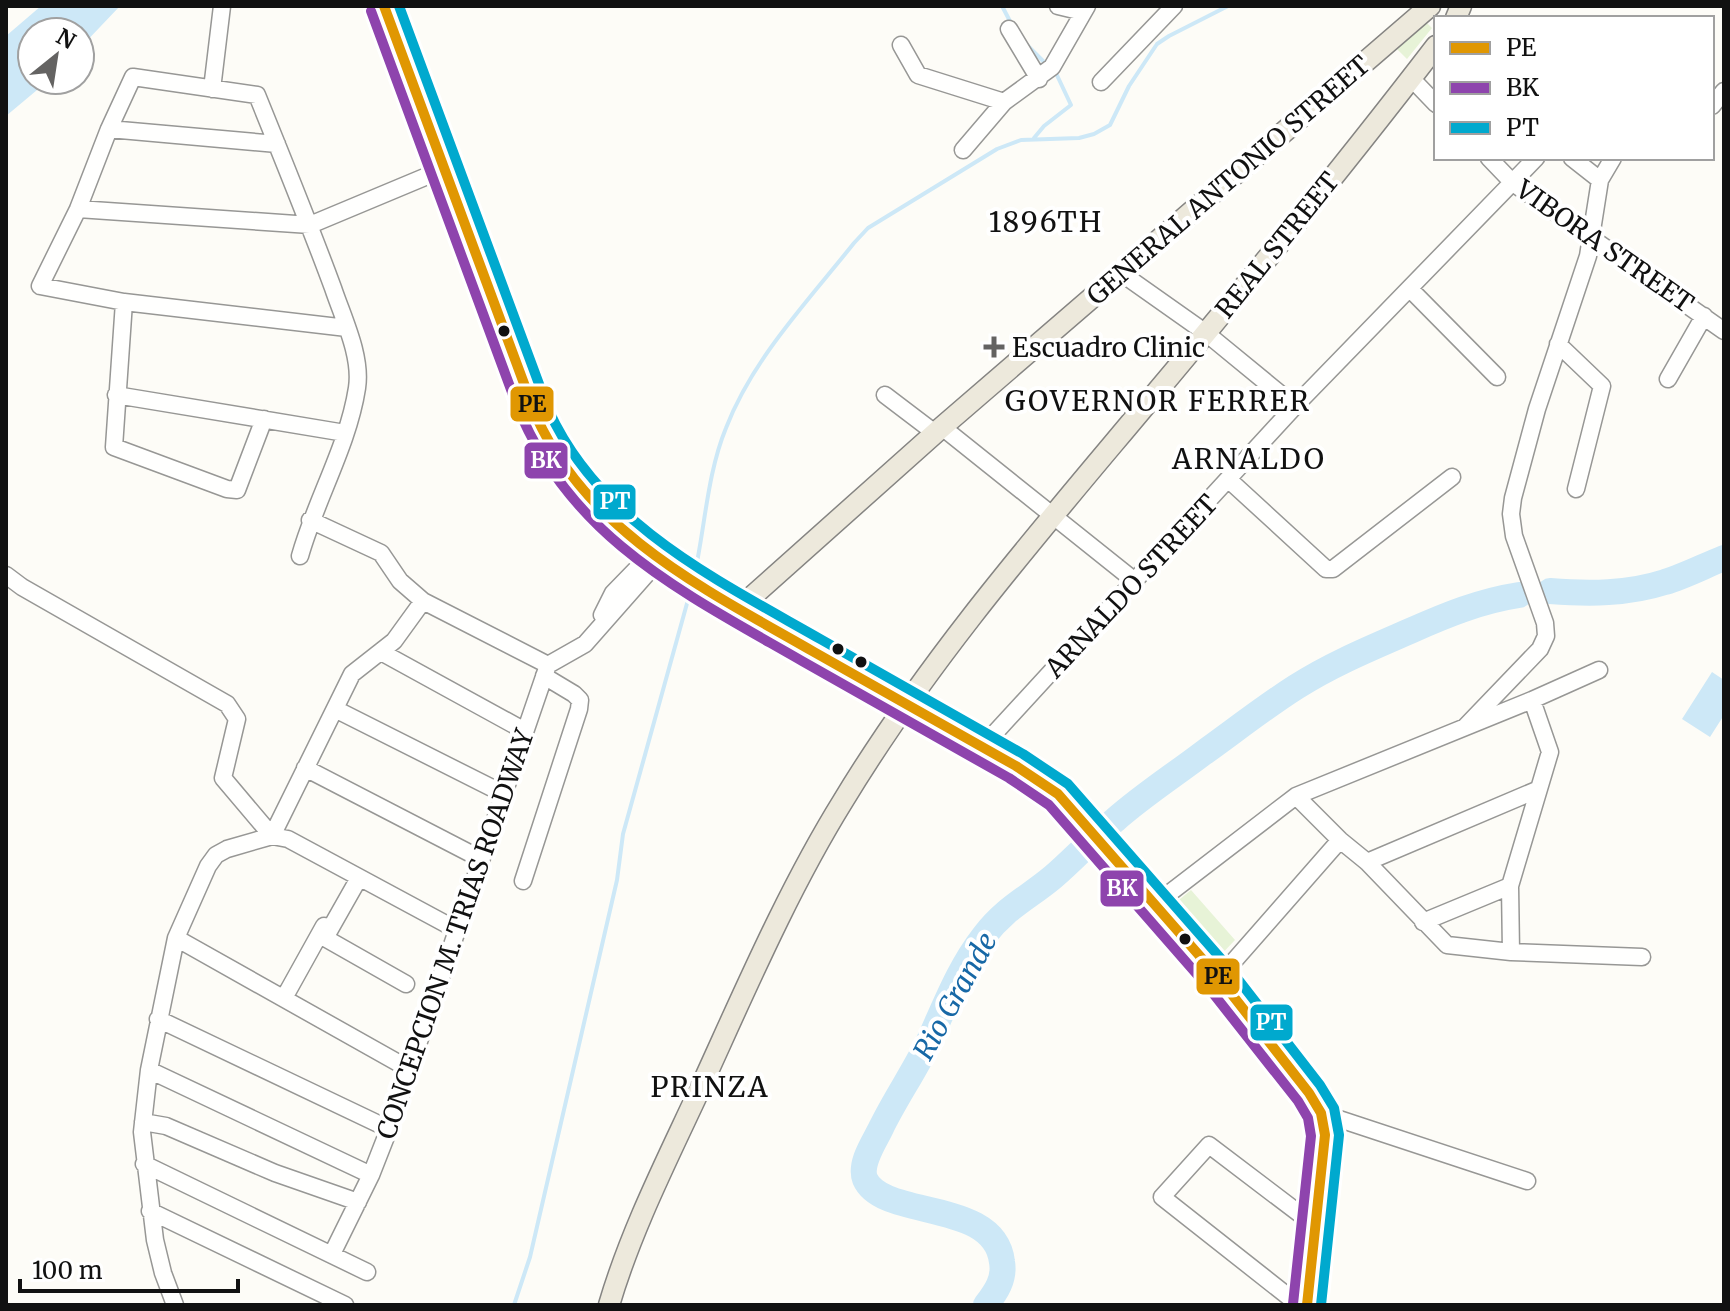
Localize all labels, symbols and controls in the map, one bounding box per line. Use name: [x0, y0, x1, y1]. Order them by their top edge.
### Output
north arrow: [16, 16, 96, 96]
legend: [1434, 16, 1714, 160]
text: N: [51, 22, 81, 55]
text: PE: [1506, 32, 1537, 63]
street label: GENERAL ANTONIO STREET: [1080, 48, 1376, 312]
text: BK: [1506, 72, 1540, 103]
text: PT: [1506, 112, 1539, 143]
street label: REAL STREET: [1208, 165, 1346, 325]
street label: VIBORA STREET: [1509, 172, 1700, 320]
district label: 1896TH: [989, 204, 1103, 240]
unlabelled marker: [496, 323, 512, 339]
place label: Escuadro Clinic: [1012, 331, 1205, 364]
marker: Escuadro Clinic: [983, 336, 1005, 358]
district label: GOVERNOR FERRER: [1005, 383, 1311, 419]
line badge: PE: [509, 385, 555, 423]
text: PE: [518, 390, 547, 418]
line badge: BK: [523, 441, 569, 480]
district label: ARNALDO: [1171, 441, 1326, 477]
text: BK: [530, 446, 562, 474]
line badge: PT: [592, 483, 637, 521]
text: PT: [599, 487, 631, 515]
street label: ARNALDO STREET: [1037, 488, 1224, 685]
unlabelled marker: [830, 641, 846, 657]
unlabelled marker: [853, 654, 869, 670]
street label: CONCEPCION M. TRIAS ROADWAY: [369, 724, 541, 1143]
line badge: BK: [1099, 869, 1145, 908]
text: BK: [1106, 874, 1138, 902]
water label: Rio Grande: [905, 926, 1005, 1066]
unlabelled marker: [1177, 931, 1193, 947]
line badge: PE: [1195, 957, 1241, 996]
text: PE: [1204, 962, 1233, 990]
line badge: PT: [1249, 1003, 1294, 1042]
text: PT: [1255, 1008, 1287, 1036]
district label: PRINZA: [650, 1069, 770, 1105]
scale bar: [20, 1243, 238, 1293]
text: 100 m: [32, 1255, 103, 1286]

